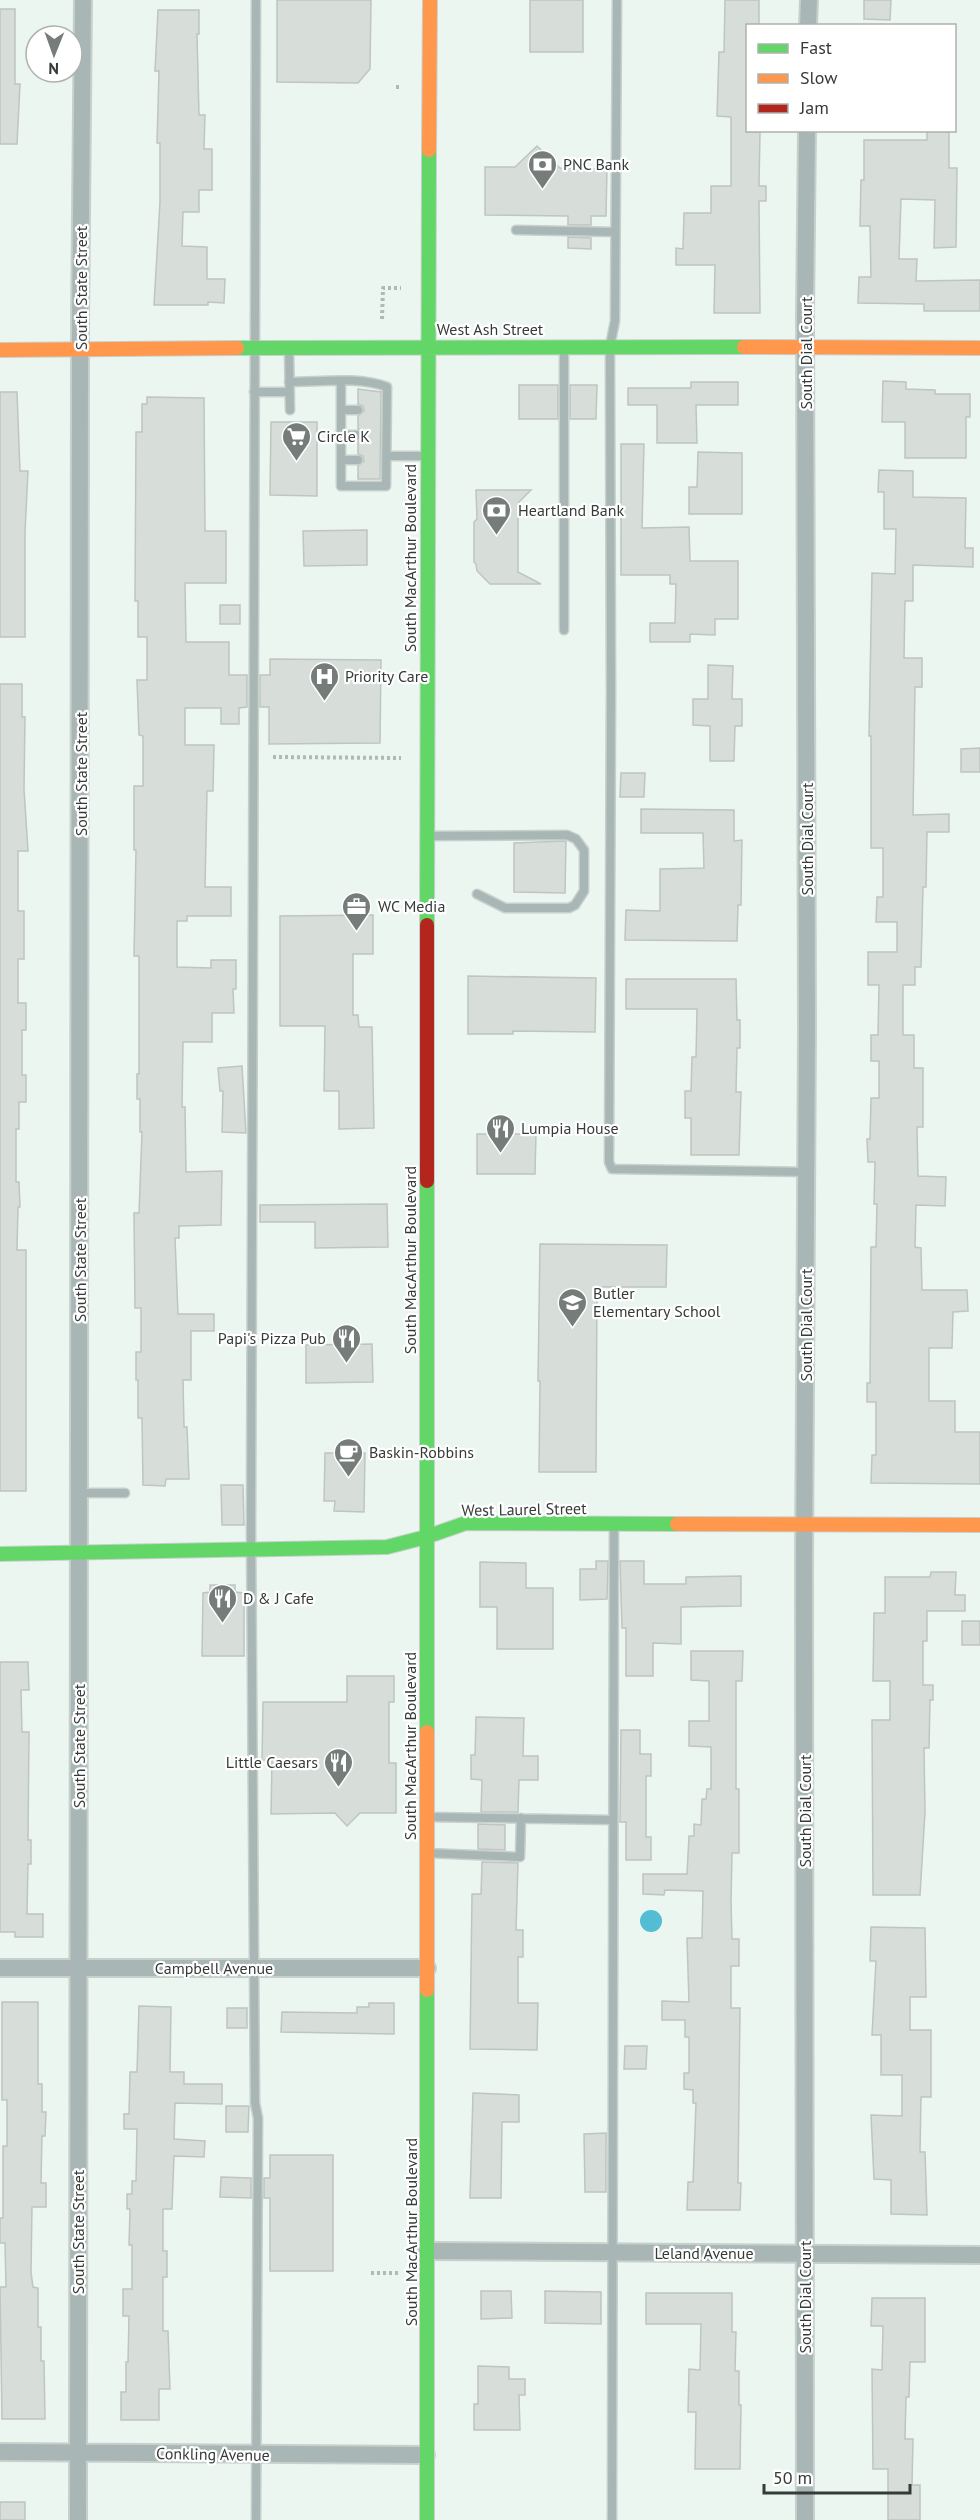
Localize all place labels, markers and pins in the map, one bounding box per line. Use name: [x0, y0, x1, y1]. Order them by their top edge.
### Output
bank icon: PNC Bank: [526, 148, 558, 190]
place label: PNC Bank: [563, 154, 630, 174]
supermarket icon: Circle K: [280, 420, 312, 462]
place label: Circle K: [317, 426, 370, 446]
bank icon: Heartland Bank: [481, 494, 513, 536]
place label: Heartland Bank: [518, 500, 624, 520]
hospital icon: Priority Care: [308, 660, 340, 702]
place label: Priority Care: [345, 666, 428, 686]
office icon: WC Media: [341, 890, 373, 932]
place label: WC Media: [378, 896, 445, 916]
restaurant icon: Lumpia House: [484, 1112, 516, 1154]
place label: Lumpia House: [521, 1118, 619, 1138]
place label: Butler Elementary School: [593, 1283, 721, 1321]
school or university icon: Butler Elementary School: [556, 1286, 588, 1328]
restaurant icon: Papi's Pizza Pub: [331, 1322, 363, 1364]
place label: Papi's Pizza Pub: [218, 1328, 326, 1348]
cafe icon: Baskin-Robbins: [332, 1436, 364, 1478]
place label: Baskin-Robbins: [369, 1442, 474, 1462]
restaurant icon: D & J Cafe: [206, 1582, 238, 1624]
place label: D & J Cafe: [243, 1588, 314, 1608]
restaurant icon: Little Caesars: [323, 1746, 355, 1788]
place label: Little Caesars: [226, 1752, 318, 1772]

